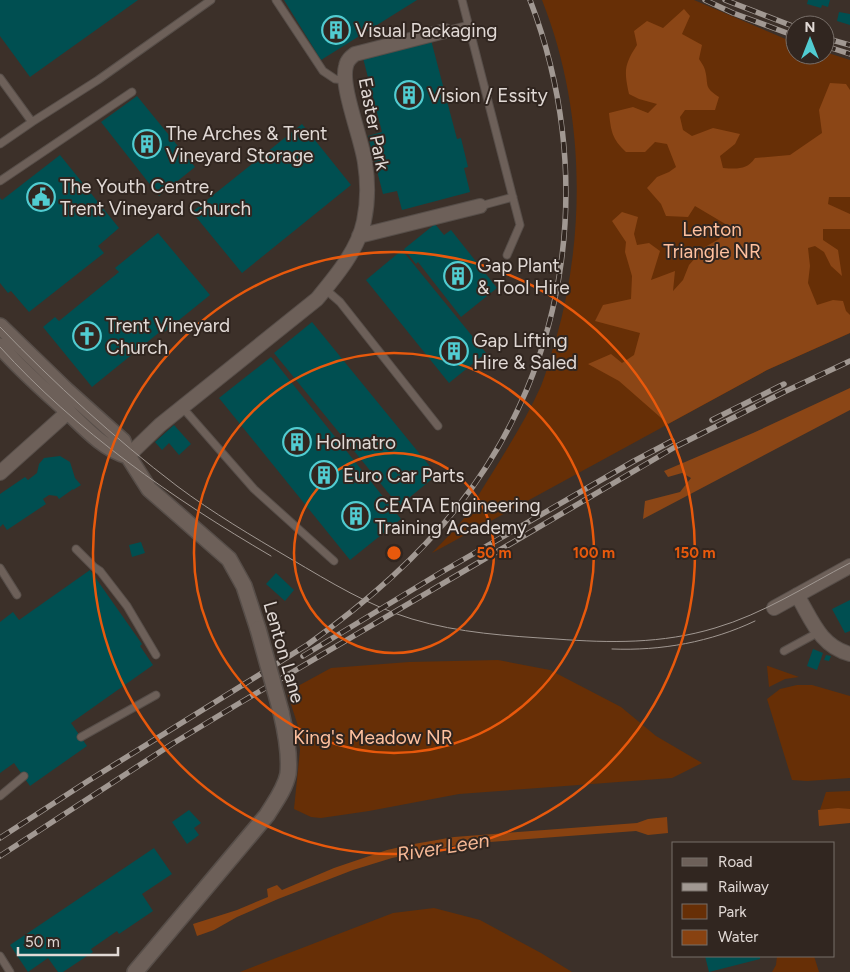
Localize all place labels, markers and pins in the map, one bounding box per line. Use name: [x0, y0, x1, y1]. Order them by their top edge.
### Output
building icon: Visual Packaging: [321, 15, 351, 45]
place label: Visual Packaging: [355, 19, 497, 42]
building icon: Vision / Essity: [394, 80, 424, 110]
place label: Vision / Essity: [428, 84, 548, 107]
place label: The Arches & Trent Vineyard Storage: [166, 122, 327, 167]
building icon: The Arches & Trent Vineyard Storage: [132, 129, 162, 159]
place label: The Youth Centre, Trent Vineyard Church: [60, 175, 251, 220]
public building icon: The Youth Centre, Trent Vineyard Church: [26, 182, 56, 212]
place label: Gap Plant & Tool Hire: [477, 254, 570, 299]
building icon: Gap Plant & Tool Hire: [443, 261, 473, 291]
place label: Trent Vineyard Church: [106, 314, 230, 359]
church icon: Trent Vineyard Church: [72, 321, 102, 351]
place label: Gap Lifting Hire & Saled: [473, 329, 577, 374]
building icon: Gap Lifting Hire & Saled: [439, 336, 469, 366]
building icon: Holmatro: [282, 427, 312, 457]
place label: Holmatro: [316, 431, 396, 454]
building icon: Euro Car Parts: [309, 460, 339, 490]
place label: Euro Car Parts: [343, 464, 465, 487]
place label: CEATA Engineering Training Academy: [375, 494, 541, 539]
building icon: CEATA Engineering Training Academy: [341, 501, 371, 531]
centre of rings: [385, 544, 403, 562]

